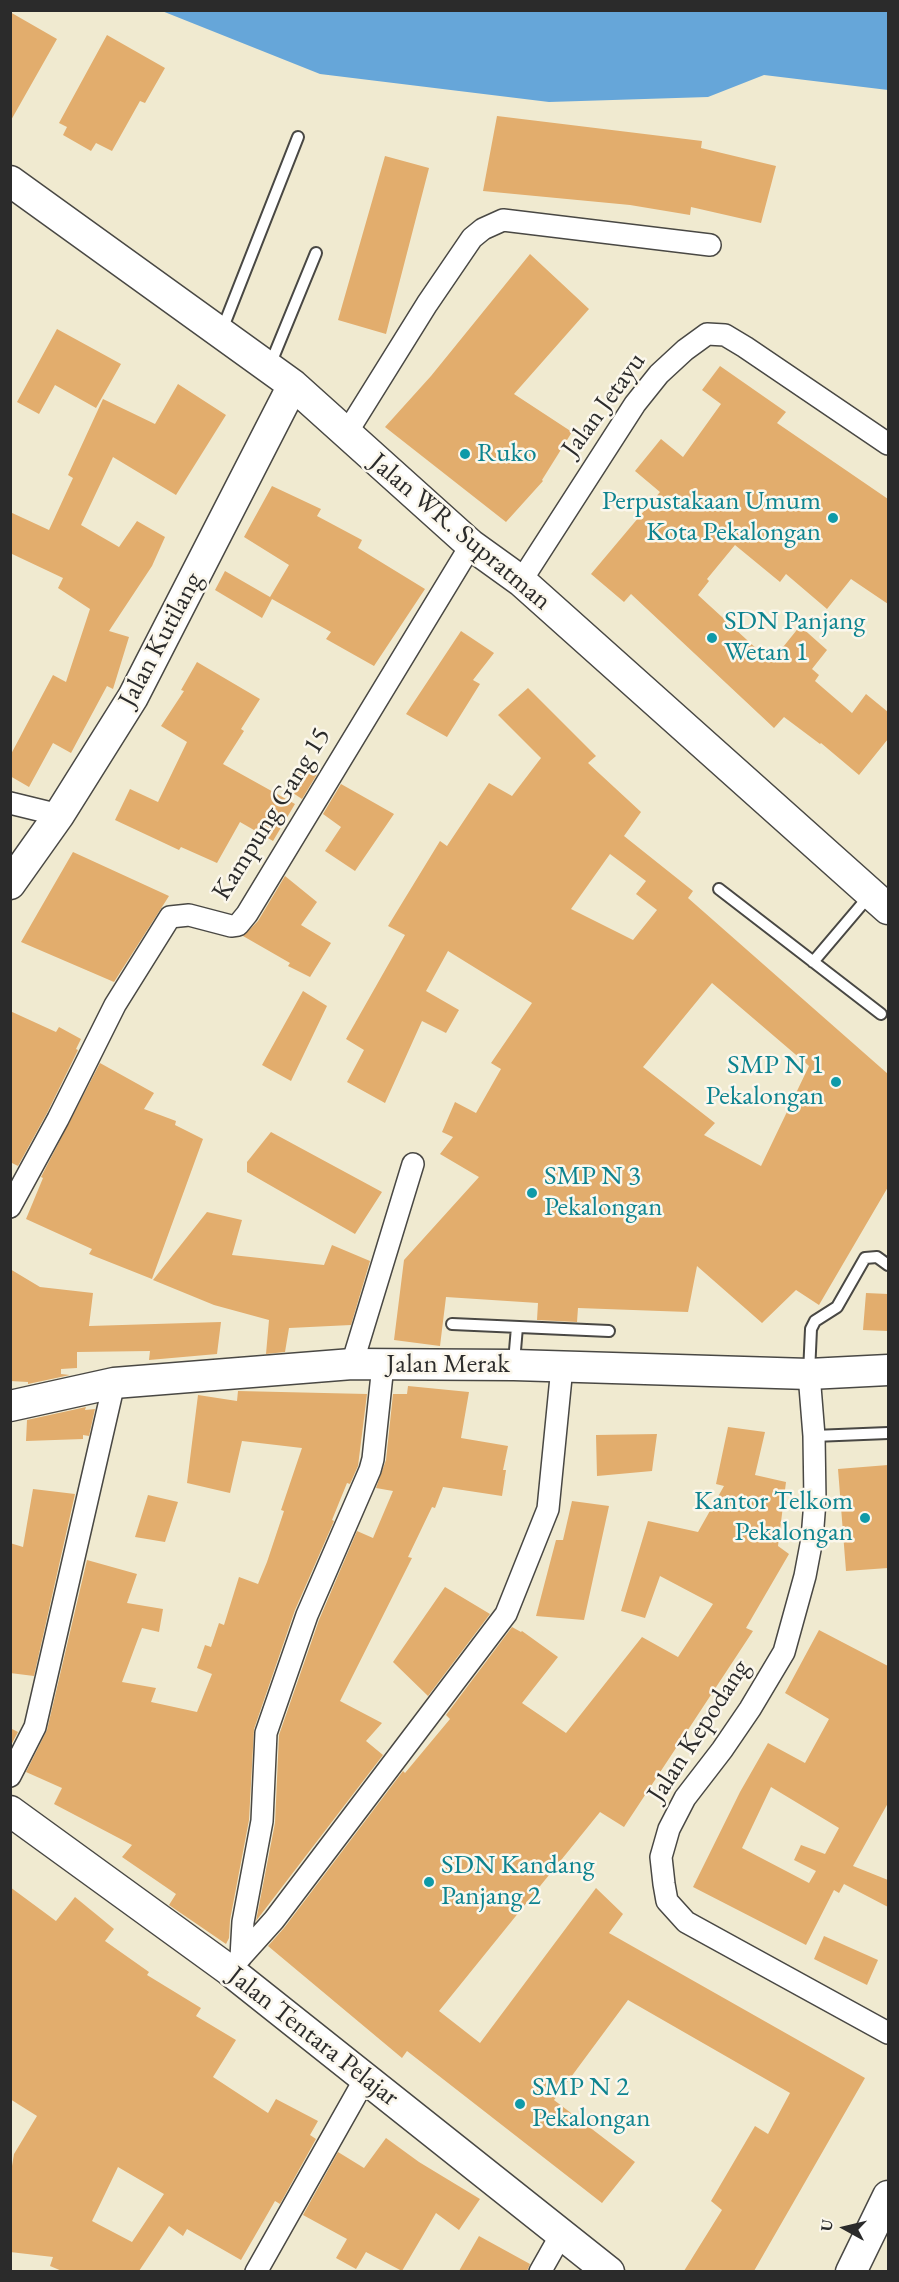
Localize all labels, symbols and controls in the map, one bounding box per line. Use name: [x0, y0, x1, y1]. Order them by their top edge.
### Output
street label: Jalan Jetayu: [555, 346, 653, 464]
place label: Ruko: [477, 438, 537, 470]
street label: Jalan WR. Supratman: [362, 446, 558, 618]
marker: Ruko: [458, 447, 472, 461]
place label: Perpustakaan Umum Kota Pekalongan: [602, 486, 821, 549]
marker: Perpustakaan Umum Kota Pekalongan: [826, 511, 840, 525]
street label: Jalan Kutilang: [112, 567, 210, 713]
place label: SDN Panjang Wetan 1: [724, 606, 865, 669]
marker: SDN Panjang Wetan 1: [705, 631, 719, 645]
street label: Kampung Gang 15: [206, 722, 338, 906]
place label: SMP N 1 Pekalongan: [706, 1050, 824, 1113]
marker: SMP N 1 Pekalongan: [829, 1075, 843, 1089]
place label: SMP N 3 Pekalongan: [544, 1161, 662, 1224]
marker: SMP N 3 Pekalongan: [525, 1186, 539, 1200]
street label: Jalan Merak: [386, 1349, 510, 1381]
place label: Kantor Telkom Pekalongan: [694, 1486, 853, 1549]
marker: Kantor Telkom Pekalongan: [858, 1511, 872, 1525]
street label: Jalan Kepodang: [641, 1654, 757, 1808]
place label: SDN Kandang Panjang 2: [441, 1850, 595, 1913]
marker: SDN Kandang Panjang 2: [422, 1875, 436, 1889]
street label: Jalan Tentara Pelajar: [221, 1960, 405, 2114]
place label: SMP N 2 Pekalongan: [532, 2072, 650, 2135]
marker: SMP N 2 Pekalongan: [513, 2097, 527, 2111]
north arrow: [815, 2198, 875, 2258]
text: U: [815, 2218, 838, 2233]

